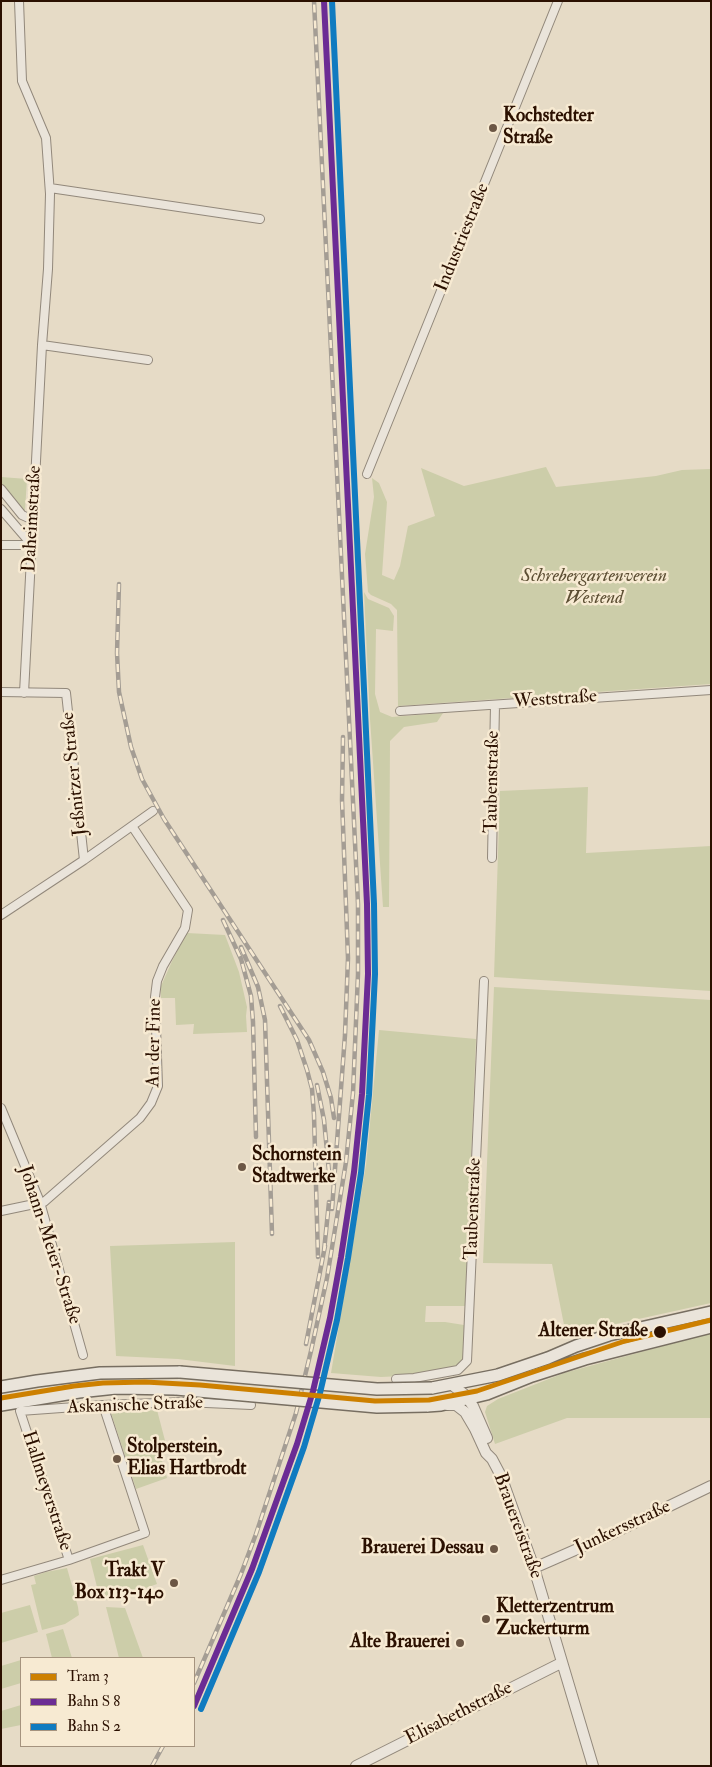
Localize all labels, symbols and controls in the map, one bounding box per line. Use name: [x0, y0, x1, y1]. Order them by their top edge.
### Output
place label: Kochstedter Straße: [503, 106, 594, 150]
marker: Kochstedter Straße: [487, 122, 499, 134]
street label: Industriestraße: [431, 180, 495, 296]
street label: Daheimstraße: [19, 465, 47, 573]
park label: Schrebergartenverein Westend: [521, 566, 667, 610]
street label: Weststraße: [512, 686, 598, 714]
street label: Jeßnitzer Straße: [57, 711, 93, 837]
street label: Taubenstraße: [481, 731, 505, 833]
street label: An der Fine: [143, 998, 167, 1088]
place label: Schornstein Stadtwerke: [252, 1145, 342, 1189]
street label: Taubenstraße: [461, 1157, 487, 1261]
marker: Schornstein Stadtwerke: [236, 1161, 248, 1173]
street label: Johann-Meier-Straße: [13, 1163, 85, 1327]
place label: Altener Straße: [538, 1321, 648, 1343]
marker: Altener Straße: [652, 1324, 668, 1340]
street label: Askanische Straße: [67, 1392, 203, 1420]
street label: Hallmeyerstraße: [16, 1428, 76, 1554]
place label: Stolperstein, Elias Hartbrodt: [127, 1437, 246, 1481]
marker: Stolperstein, Elias Hartbrodt: [111, 1453, 123, 1465]
street label: Brauereistraße: [487, 1470, 547, 1582]
street label: Junkersstraße: [571, 1496, 675, 1560]
place label: Brauerei Dessau: [361, 1538, 484, 1560]
marker: Brauerei Dessau: [488, 1543, 500, 1555]
place label: Trakt V Box 113-140: [74, 1561, 164, 1605]
marker: Trakt V Box 113-140: [168, 1577, 180, 1589]
place label: Kletterzentrum Zuckerturm: [496, 1597, 614, 1641]
marker: Kletterzentrum Zuckerturm: [480, 1613, 492, 1625]
place label: Alte Brauerei: [350, 1632, 450, 1654]
marker: Alte Brauerei: [454, 1637, 466, 1649]
legend: [20, 1657, 195, 1747]
text: Tram 3: [67, 1667, 109, 1686]
street label: Elisabethstraße: [402, 1677, 516, 1751]
text: Bahn S 8: [67, 1692, 120, 1711]
text: Bahn S 2: [67, 1717, 121, 1736]

